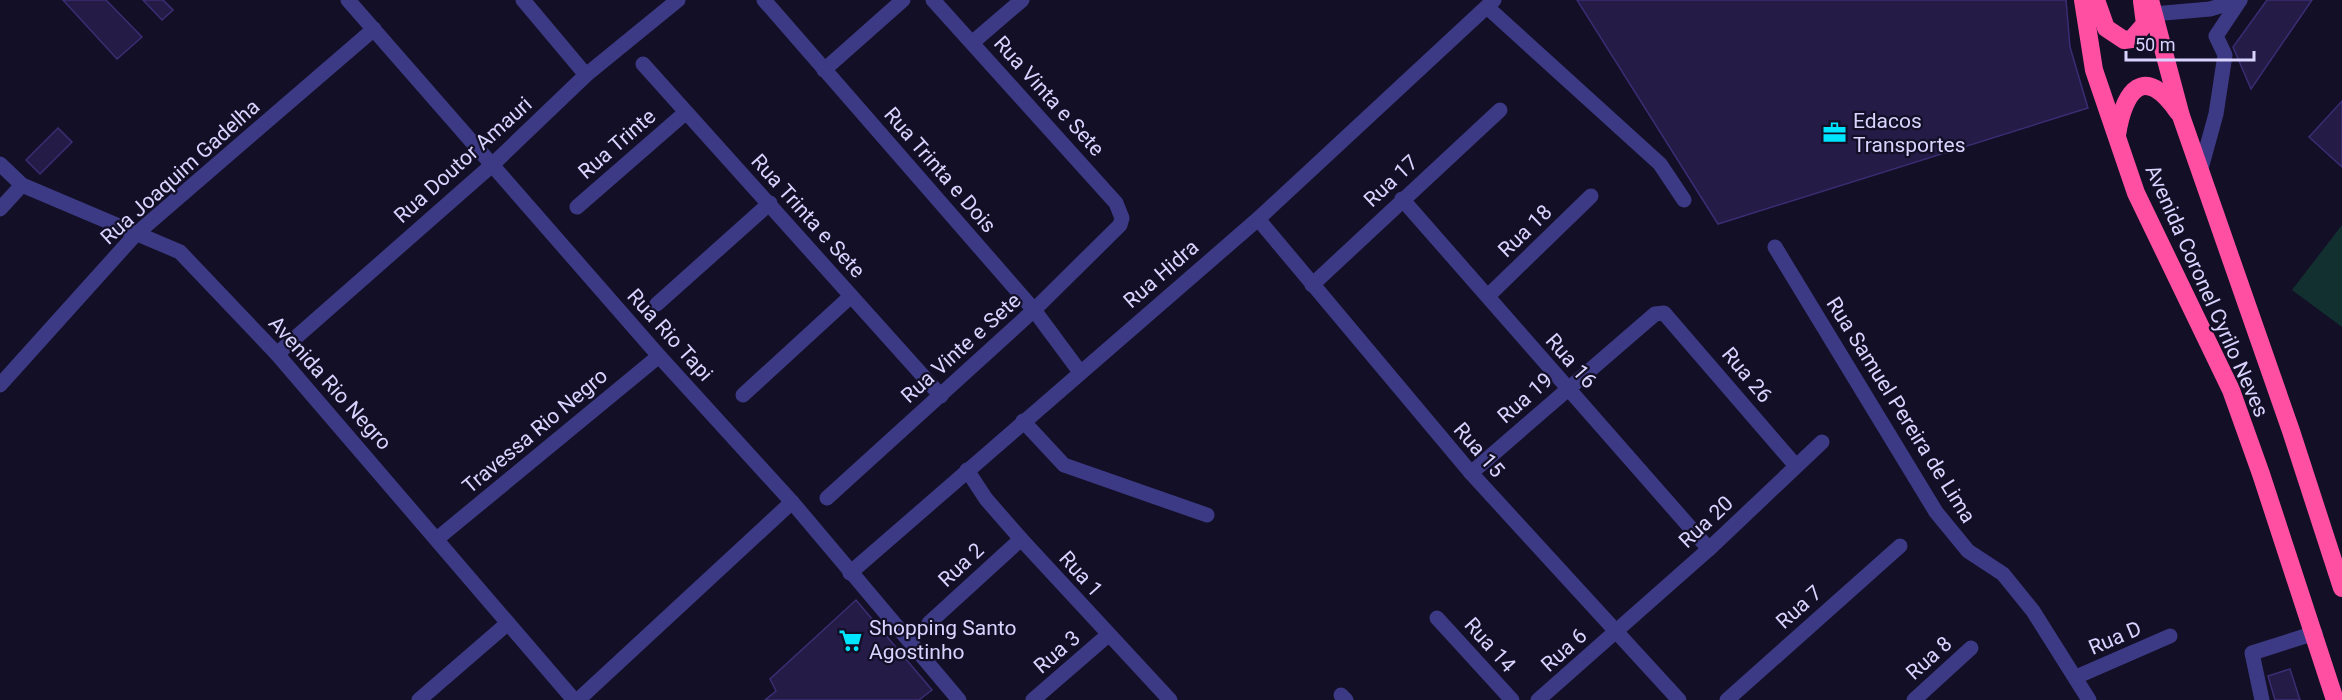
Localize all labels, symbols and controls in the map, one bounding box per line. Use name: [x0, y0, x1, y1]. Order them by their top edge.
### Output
scale bar: [2126, 24, 2254, 62]
street label: Rua Vinta e Sete: [989, 31, 1109, 161]
text: 50 m: [2135, 34, 2175, 55]
street label: Rua Doutor Amauri: [389, 92, 537, 228]
street label: Rua Joaquim Gadelha: [96, 94, 264, 250]
street label: Rua Trinta e Dois: [879, 103, 1001, 237]
street label: Rua Trinte: [574, 104, 660, 184]
place label: Edacos Transportes: [1853, 109, 1966, 157]
office icon: Edacos Transportes: [1822, 120, 1848, 146]
street label: Rua Trinta e Sete: [746, 149, 870, 283]
street label: Rua 17: [1359, 150, 1423, 212]
street label: Avenida Coronel Cyrilo Neves: [2140, 161, 2274, 421]
street label: Rua 18: [1493, 200, 1557, 262]
street label: Rua Hidra: [1119, 235, 1203, 313]
street label: Rua Rio Tapi: [622, 284, 718, 386]
street label: Rua Vinte e Sete: [896, 288, 1026, 408]
street label: Rua Samuel Pereira de Lima: [1821, 293, 1981, 527]
street label: Avenida Rio Negro: [264, 311, 396, 455]
street label: Rua 16: [1541, 329, 1601, 393]
street label: Rua 26: [1717, 342, 1777, 408]
street label: Travessa Rio Negro: [458, 364, 612, 498]
street label: Rua 19: [1493, 368, 1557, 428]
street label: Rua 15: [1449, 418, 1509, 482]
street label: Rua 20: [1674, 491, 1738, 553]
street label: Rua 2: [933, 538, 989, 592]
street label: Rua 1: [1054, 546, 1108, 602]
street label: Rua 7: [1771, 580, 1827, 634]
street label: Rua 14: [1459, 613, 1521, 677]
place label: Shopping Santo Agostinho: [869, 616, 1016, 664]
street label: Rua D: [2085, 616, 2145, 660]
street label: Rua 6: [1536, 623, 1592, 677]
street label: Rua 3: [1029, 626, 1085, 678]
supermarket icon: Shopping Santo Agostinho: [838, 627, 864, 653]
street label: Rua 8: [1901, 631, 1957, 685]

